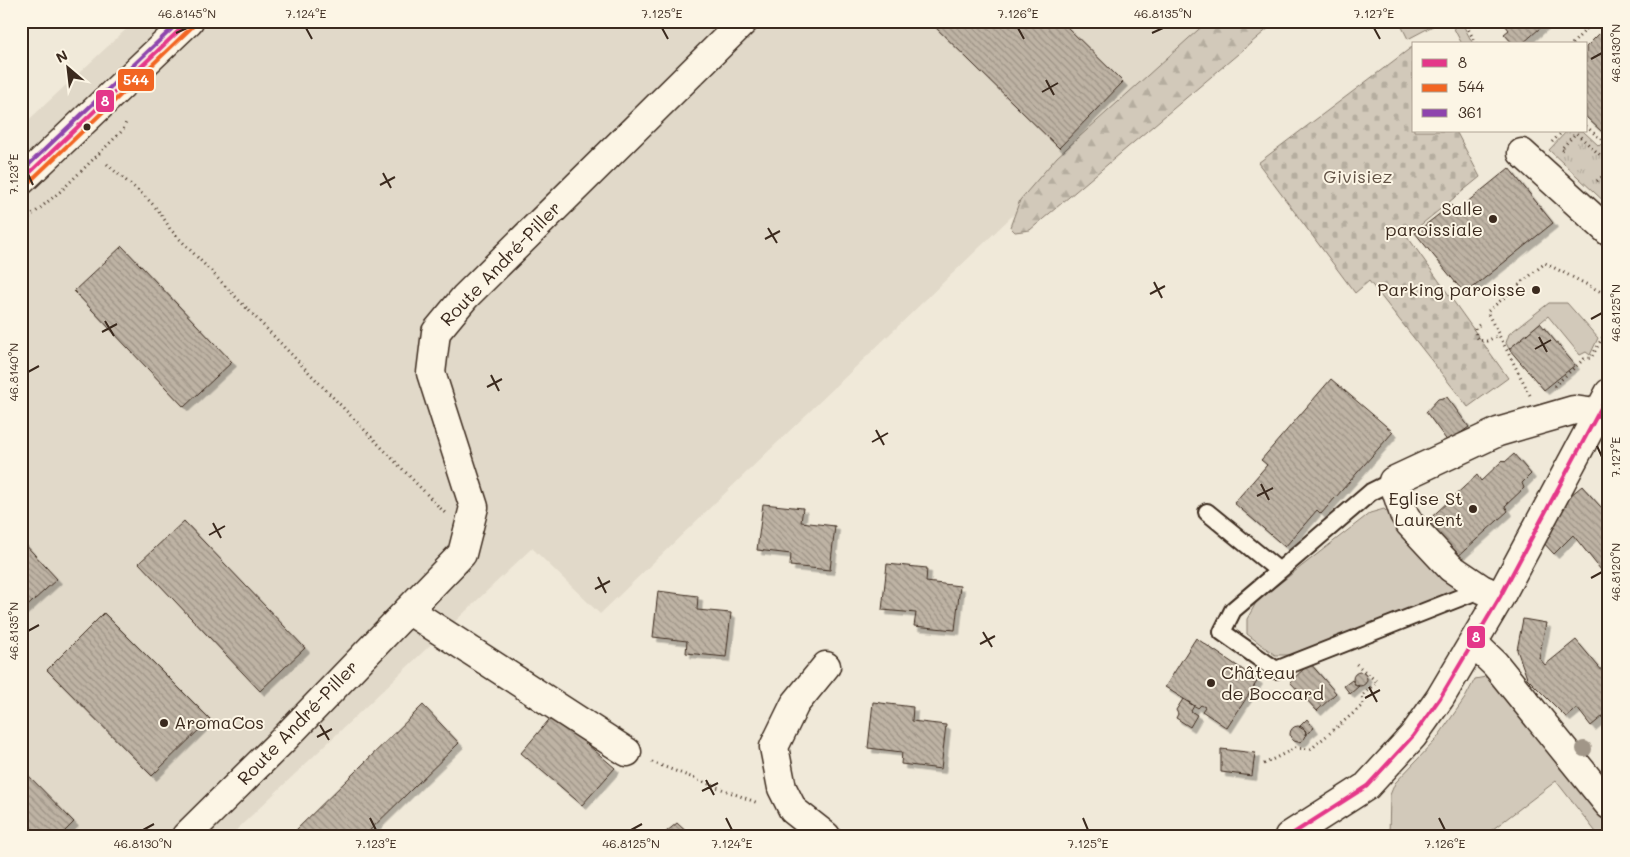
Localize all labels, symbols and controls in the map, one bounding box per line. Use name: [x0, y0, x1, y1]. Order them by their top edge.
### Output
text: 46.8145°N: [158, 5, 216, 21]
text: 7.124°E: [286, 5, 327, 21]
text: 7.125°E: [642, 5, 683, 21]
text: 7.126°E: [997, 5, 1039, 21]
text: 46.8135°N: [1134, 5, 1192, 21]
text: 7.127°E: [1354, 5, 1394, 21]
text: 46.8130°N: [1607, 24, 1623, 82]
north arrow: [42, 42, 92, 92]
legend: [1412, 42, 1588, 132]
text: N: [53, 45, 71, 67]
text: 8: [1458, 52, 1467, 72]
line badge: 544: [117, 68, 155, 92]
text: 544: [123, 70, 149, 89]
text: 544: [1458, 76, 1485, 96]
line badge: 8: [95, 89, 115, 113]
text: 8: [101, 91, 110, 110]
text: 361: [1458, 102, 1483, 122]
unlabelled marker: [82, 122, 92, 132]
text: 7.123°E: [5, 153, 21, 194]
park label: Givisiez: [1323, 164, 1393, 188]
street label: Route André-Piller: [435, 196, 566, 331]
place label: Salle paroissiale: [1386, 196, 1483, 241]
marker: Salle paroissiale: [1487, 213, 1499, 225]
place label: Parking paroisse: [1377, 277, 1526, 301]
marker: Parking paroisse: [1530, 284, 1542, 296]
text: 46.8125°N: [1607, 284, 1623, 342]
text: 46.8140°N: [5, 343, 21, 401]
text: 7.127°E: [1607, 437, 1623, 477]
place label: Eglise St Laurent: [1389, 486, 1463, 531]
marker: Eglise St Laurent: [1467, 503, 1479, 515]
text: 46.8120°N: [1607, 543, 1623, 601]
text: 46.8135°N: [5, 602, 21, 660]
line badge: 8: [1466, 625, 1486, 649]
text: 8: [1472, 627, 1481, 646]
street label: Route André-Piller: [232, 655, 363, 790]
place label: Château de Boccard: [1221, 660, 1324, 705]
marker: Château de Boccard: [1205, 677, 1217, 689]
place label: AromaCos: [174, 710, 264, 734]
marker: AromaCos: [158, 717, 170, 729]
text: 46.8130°N: [114, 835, 172, 851]
text: 7.123°E: [356, 835, 397, 851]
text: 46.8125°N: [602, 835, 660, 851]
text: 7.124°E: [712, 835, 753, 851]
text: 7.125°E: [1068, 835, 1109, 851]
text: 7.126°E: [1424, 835, 1466, 851]

